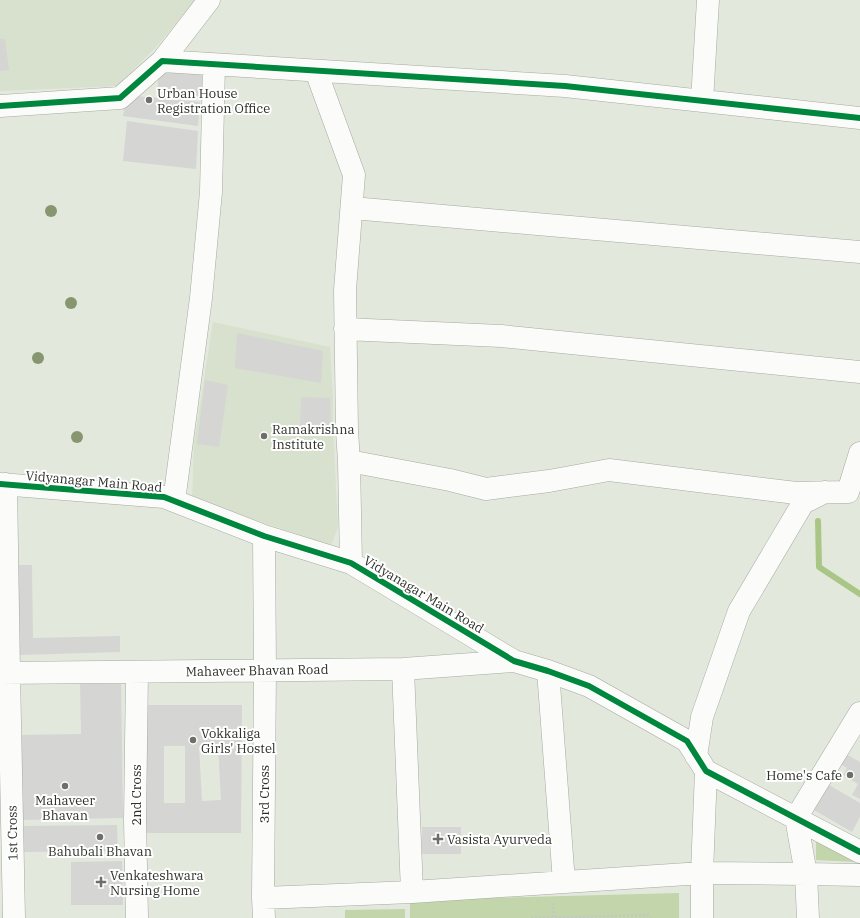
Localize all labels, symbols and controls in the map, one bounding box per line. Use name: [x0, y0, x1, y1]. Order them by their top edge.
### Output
place label: Urban House Registration Office: [157, 85, 270, 117]
marker: Urban House Registration Office: [144, 95, 154, 105]
place label: Ramakrishna Institute: [272, 421, 355, 453]
marker: Ramakrishna Institute: [259, 431, 269, 441]
street label: Vidyanagar Main Road: [25, 467, 163, 496]
street label: Vidyanagar Main Road: [360, 552, 487, 637]
street label: Mahaveer Bhavan Road: [185, 661, 329, 680]
place label: Vokkaliga Girls' Hostel: [201, 725, 276, 757]
marker: Vokkaliga Girls' Hostel: [188, 735, 198, 745]
street label: 2nd Cross: [128, 765, 145, 825]
street label: 3rd Cross: [256, 765, 273, 823]
place label: Home's Cafe: [766, 767, 842, 784]
marker: Home's Cafe: [845, 770, 855, 780]
marker: Mahaveer Bhavan: [60, 781, 70, 791]
place label: Mahaveer Bhavan: [35, 792, 95, 824]
street label: 1st Cross: [4, 805, 21, 861]
place label: Vasista Ayurveda: [447, 831, 552, 848]
marker: Bahubali Bhavan: [95, 832, 105, 842]
marker: Vasista Ayurveda: [432, 833, 444, 845]
place label: Bahubali Bhavan: [48, 843, 152, 860]
place label: Venkateshwara Nursing Home: [110, 867, 204, 899]
marker: Venkateshwara Nursing Home: [95, 876, 107, 888]

